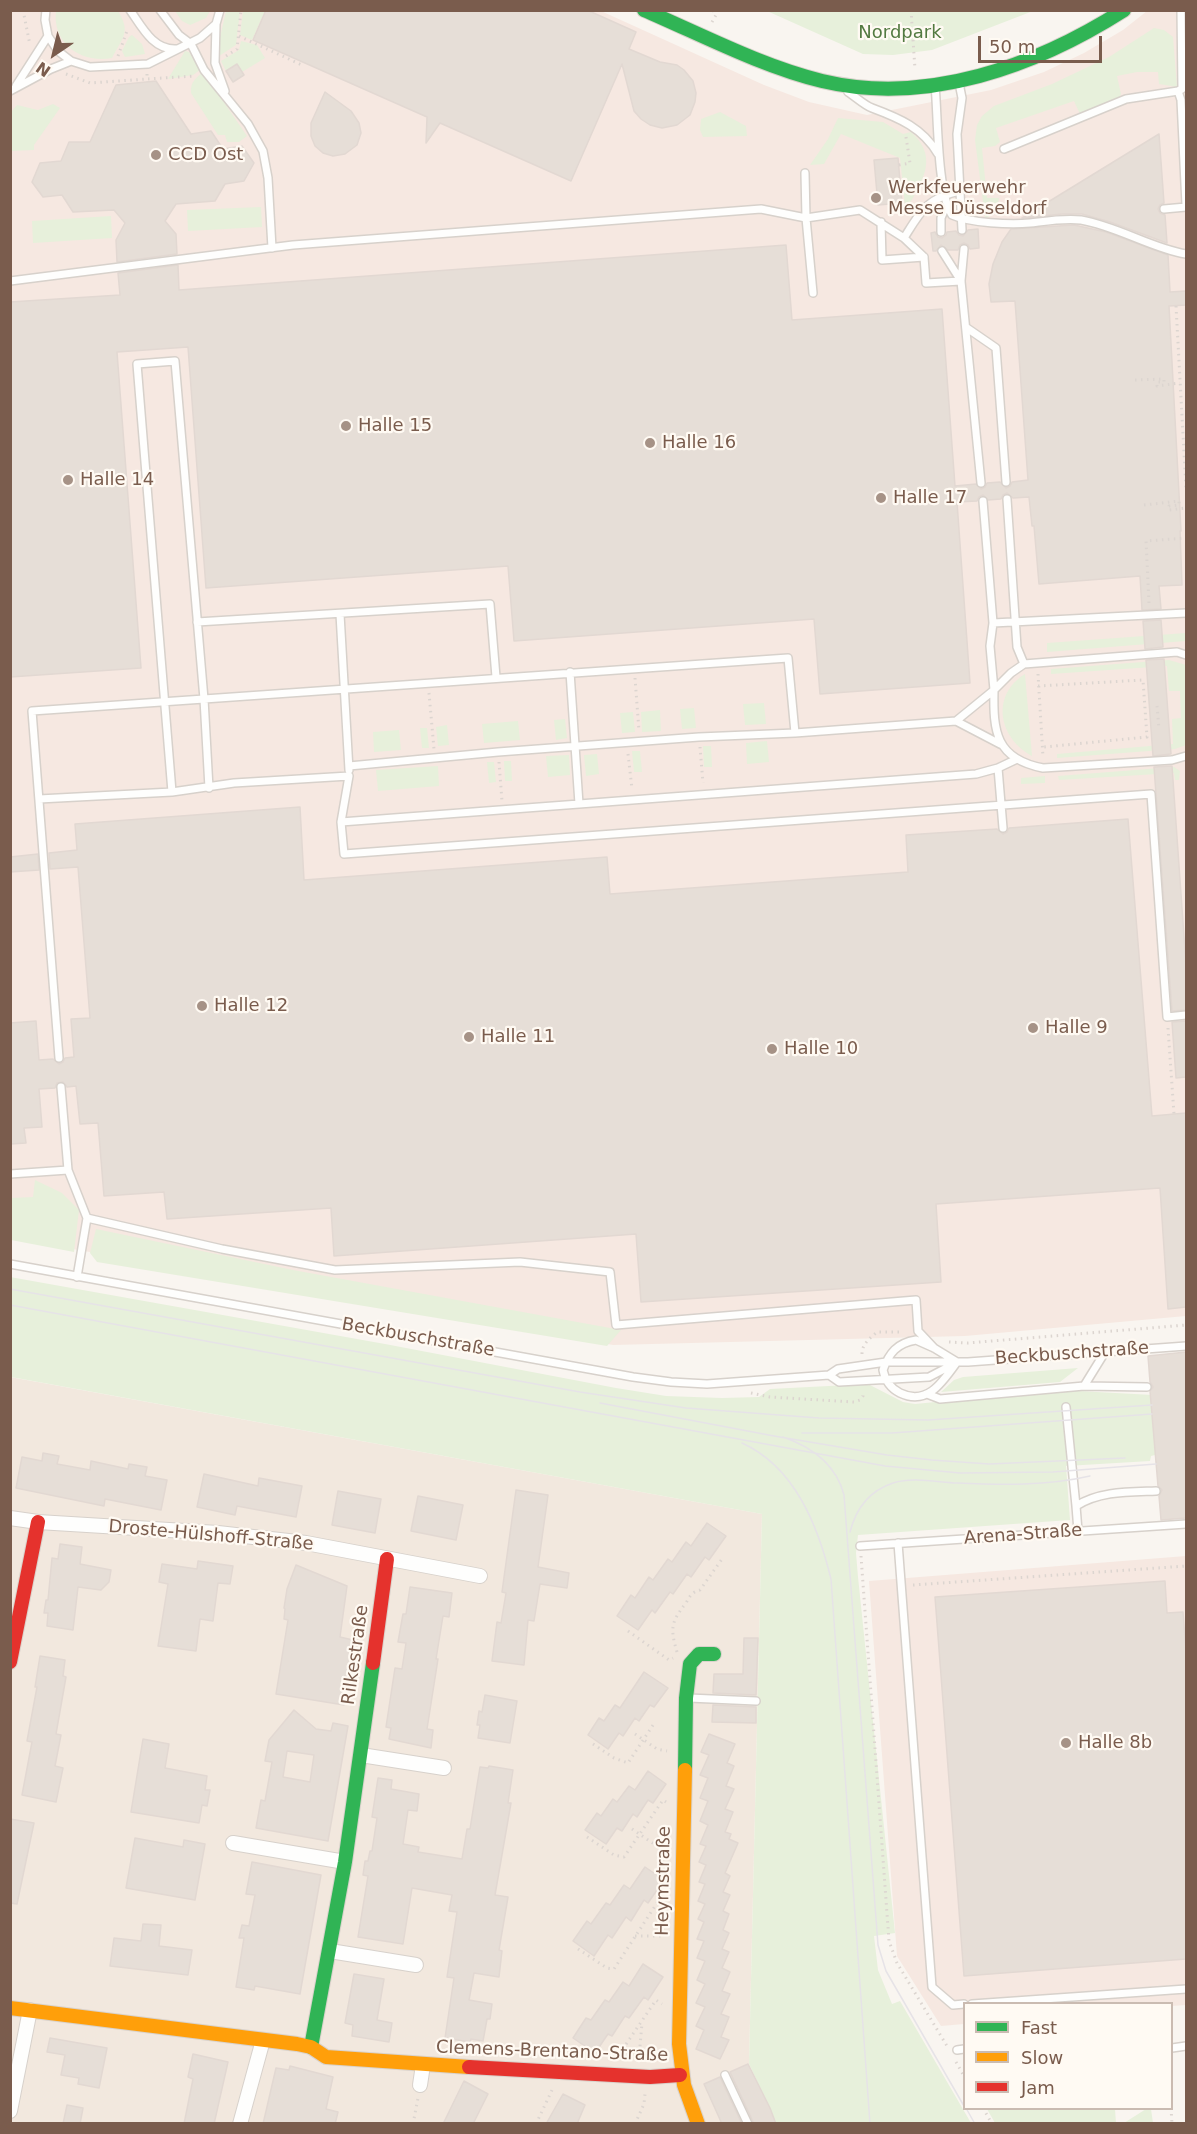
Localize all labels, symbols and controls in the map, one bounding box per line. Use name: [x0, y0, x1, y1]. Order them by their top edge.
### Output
park label: Nordpark: [858, 22, 942, 44]
north arrow: [24, 24, 84, 84]
scale bar: [981, 24, 1106, 62]
text: 50 m: [989, 36, 1035, 57]
text: N: [32, 58, 54, 81]
place label: CCD Ost: [168, 144, 243, 166]
marker: CCD Ost: [149, 148, 163, 162]
place label: Werkfeuerwehr Messe Düsseldorf: [888, 177, 1046, 219]
marker: Werkfeuerwehr Messe Düsseldorf: [869, 191, 883, 205]
place label: Halle 15: [358, 415, 432, 437]
marker: Halle 15: [339, 419, 353, 433]
place label: Halle 16: [662, 432, 736, 454]
marker: Halle 16: [643, 436, 657, 450]
place label: Halle 14: [80, 469, 154, 491]
marker: Halle 14: [61, 473, 75, 487]
place label: Halle 17: [893, 487, 967, 509]
marker: Halle 17: [874, 491, 888, 505]
place label: Halle 12: [214, 995, 288, 1017]
marker: Halle 12: [195, 999, 209, 1013]
place label: Halle 9: [1045, 1017, 1108, 1039]
marker: Halle 9: [1026, 1021, 1040, 1035]
place label: Halle 11: [481, 1026, 555, 1048]
marker: Halle 11: [462, 1030, 476, 1044]
place label: Halle 10: [784, 1038, 858, 1060]
marker: Halle 10: [765, 1042, 779, 1056]
street label: Beckbuschstraße: [340, 1314, 496, 1362]
street label: Beckbuschstraße: [994, 1338, 1150, 1370]
street label: Droste-Hülshoff-Straße: [108, 1516, 314, 1556]
street label: Arena-Straße: [963, 1520, 1083, 1550]
street label: Rilkestraße: [338, 1604, 374, 1706]
place label: Halle 8b: [1078, 1732, 1152, 1754]
marker: Halle 8b: [1059, 1736, 1073, 1750]
street label: Heymstraße: [652, 1826, 676, 1936]
legend: [963, 2002, 1173, 2110]
text: Fast: [1021, 2017, 1057, 2038]
street label: Clemens-Brentano-Straße: [435, 2037, 669, 2067]
text: Slow: [1021, 2047, 1063, 2068]
text: Jam: [1021, 2077, 1055, 2098]

